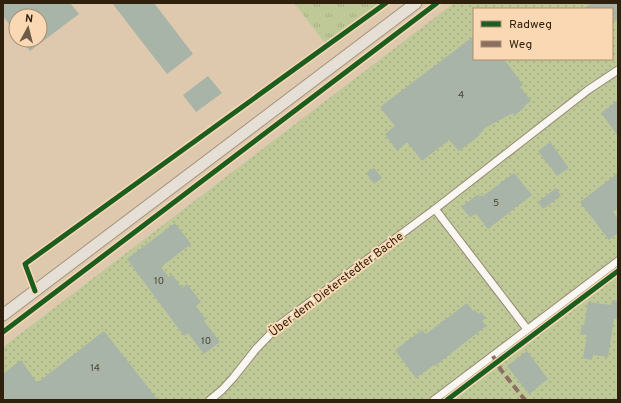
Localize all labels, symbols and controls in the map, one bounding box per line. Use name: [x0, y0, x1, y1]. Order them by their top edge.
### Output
north arrow: [8, 8, 48, 48]
legend: [473, 8, 613, 60]
text: N: [24, 12, 34, 26]
text: Radweg: [509, 17, 552, 33]
text: Weg: [509, 37, 532, 53]
house number: 4: [458, 89, 464, 102]
house number: 5: [493, 197, 499, 210]
street label: Über dem Dieterstedter Bache: [266, 229, 407, 341]
house number: 10: [154, 275, 164, 288]
house number: 10: [201, 335, 211, 348]
house number: 14: [90, 362, 100, 375]

